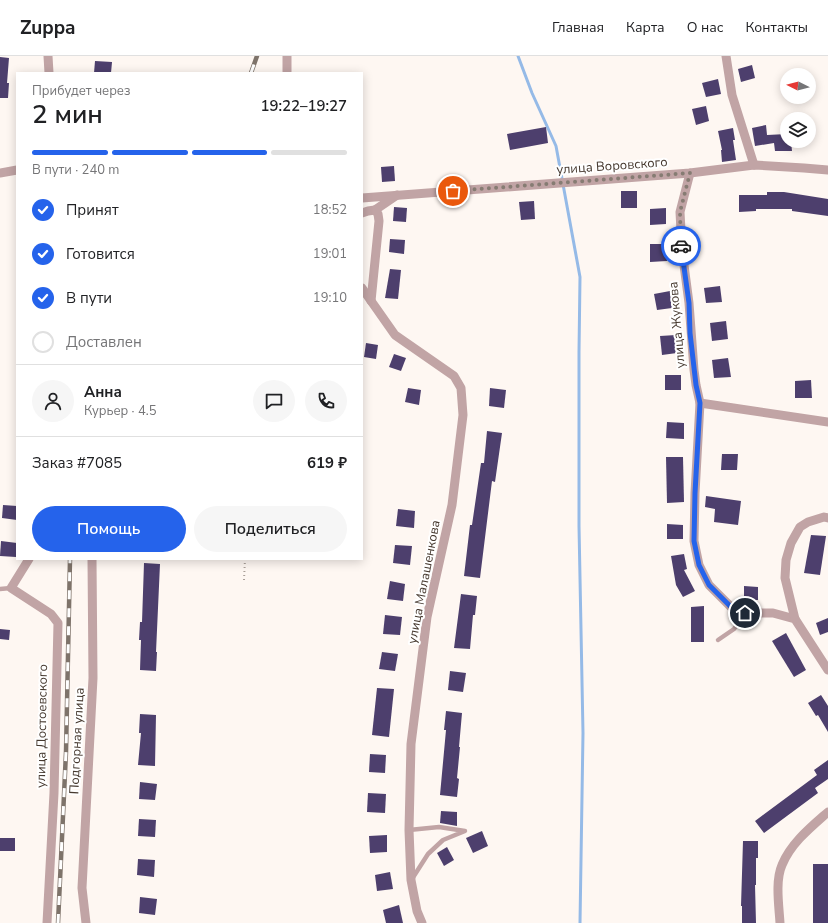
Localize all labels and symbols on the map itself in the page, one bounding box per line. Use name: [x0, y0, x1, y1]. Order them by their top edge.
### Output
north arrow: [780, 68, 816, 104]
street label: улица Воровского: [556, 153, 668, 179]
pin: [436, 174, 470, 208]
courier: [661, 226, 701, 266]
street label: улица Жукова: [664, 281, 690, 369]
street label: улица Малашенкова: [403, 519, 445, 645]
pin: [728, 596, 762, 630]
street label: улица Достоевского: [32, 664, 52, 788]
street label: Подгорная улица: [65, 687, 89, 795]

